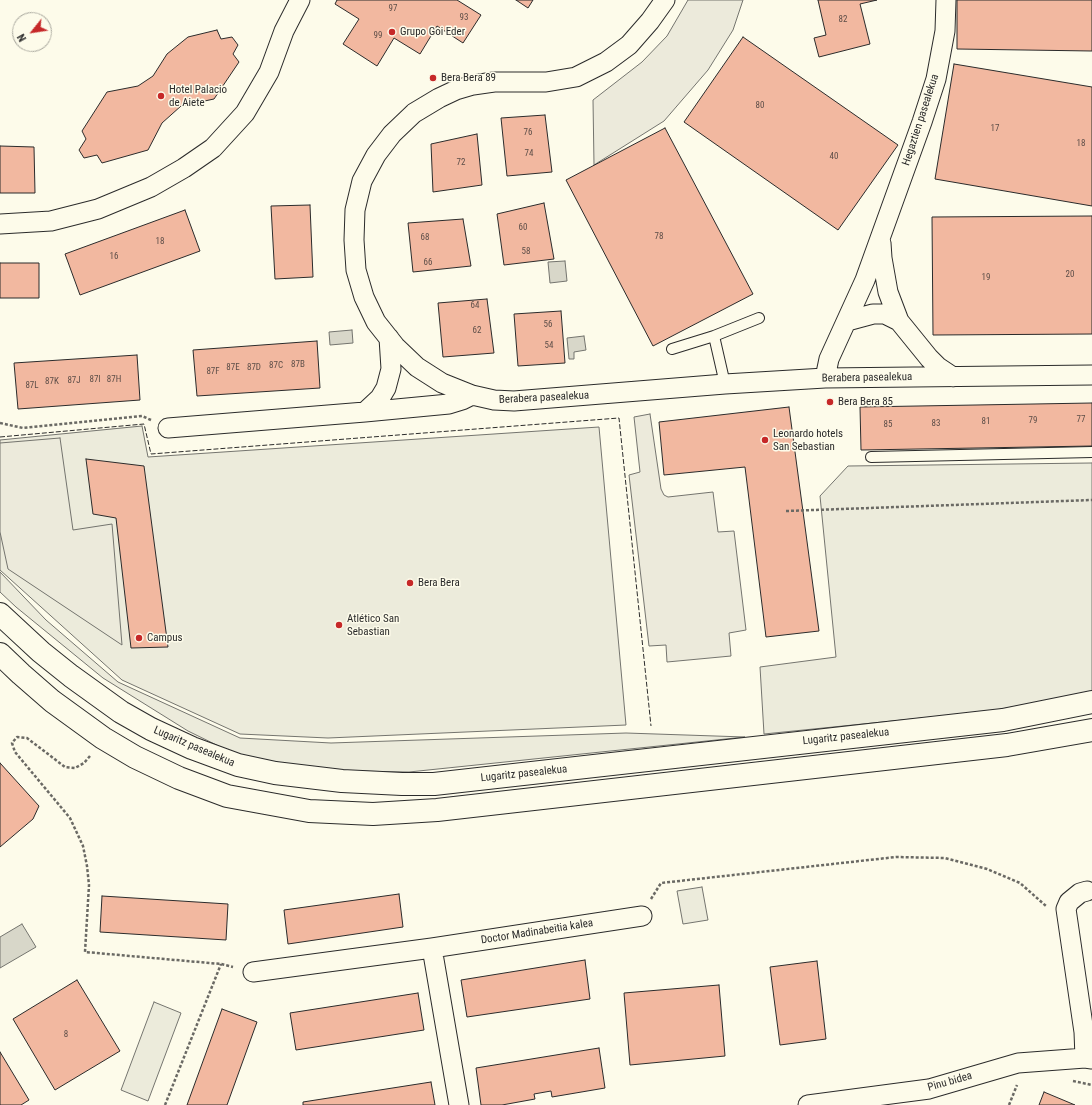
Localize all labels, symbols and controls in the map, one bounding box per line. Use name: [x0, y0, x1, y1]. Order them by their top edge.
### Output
house number: 97: [389, 4, 397, 14]
north arrow: [12, 12, 52, 52]
house number: 93: [460, 13, 468, 23]
house number: 82: [839, 15, 847, 25]
place label: Grupo Goi Eder: [400, 25, 465, 39]
marker: Grupo Goi Eder: [387, 27, 397, 37]
house number: 99: [374, 31, 382, 41]
text: N: [15, 32, 29, 44]
place label: Bera Bera 89: [441, 71, 496, 85]
street label: Hegaztien pasealekua: [900, 72, 942, 168]
marker: Bera Bera 89: [428, 73, 438, 83]
place label: Hotel Palacio de Aiete: [169, 83, 227, 109]
marker: Hotel Palacio de Aiete: [156, 91, 166, 101]
house number: 80: [756, 101, 764, 111]
house number: 17: [991, 124, 999, 134]
house number: 76: [524, 128, 532, 138]
house number: 18: [1077, 139, 1085, 149]
house number: 74: [525, 149, 533, 159]
house number: 40: [830, 152, 838, 162]
house number: 72: [457, 158, 465, 168]
house number: 60: [519, 223, 527, 233]
house number: 78: [655, 232, 663, 242]
house number: 68: [421, 233, 429, 243]
house number: 18: [156, 237, 164, 247]
house number: 58: [522, 247, 530, 257]
house number: 16: [110, 252, 118, 262]
house number: 66: [424, 258, 432, 268]
house number: 20: [1066, 270, 1074, 280]
house number: 19: [982, 273, 990, 283]
house number: 64: [471, 301, 479, 311]
house number: 56: [544, 320, 552, 330]
house number: 62: [473, 326, 481, 336]
house number: 54: [545, 341, 553, 351]
house number: 87B: [291, 360, 305, 370]
house number: 87C: [269, 361, 283, 371]
house number: 87E: [226, 363, 240, 373]
house number: 87D: [247, 363, 261, 373]
house number: 87F: [206, 367, 220, 377]
street label: Berabera pasealekua: [822, 371, 912, 385]
house number: 87I: [89, 375, 101, 385]
house number: 87H: [107, 375, 121, 385]
house number: 87J: [67, 376, 81, 386]
house number: 87K: [45, 377, 59, 387]
house number: 87L: [25, 381, 39, 391]
street label: Berabera pasealekua: [498, 389, 590, 407]
place label: Bera Bera 85: [838, 395, 893, 409]
marker: Bera Bera 85: [825, 397, 835, 407]
house number: 77: [1077, 415, 1085, 425]
house number: 79: [1029, 416, 1037, 426]
house number: 81: [982, 417, 990, 427]
house number: 83: [932, 419, 940, 429]
house number: 85: [884, 420, 892, 430]
place label: Leonardo hotels San Sebastian: [773, 427, 843, 453]
marker: Leonardo hotels San Sebastian: [760, 435, 770, 445]
place label: Bera Bera: [418, 576, 460, 590]
marker: Bera Bera: [405, 578, 415, 588]
place label: Atlético San Sebastian: [347, 612, 399, 638]
marker: Atlético San Sebastian: [334, 620, 344, 630]
place label: Campus: [147, 631, 183, 645]
marker: Campus: [134, 633, 144, 643]
street label: Lugaritz pasealekua: [151, 724, 237, 770]
street label: Lugaritz pasealekua: [802, 726, 890, 748]
street label: Lugaritz pasealekua: [480, 763, 568, 785]
street label: Doctor Madinabeitia kalea: [480, 917, 594, 947]
house number: 8: [64, 1030, 68, 1040]
street label: Pinu bidea: [926, 1069, 974, 1095]

